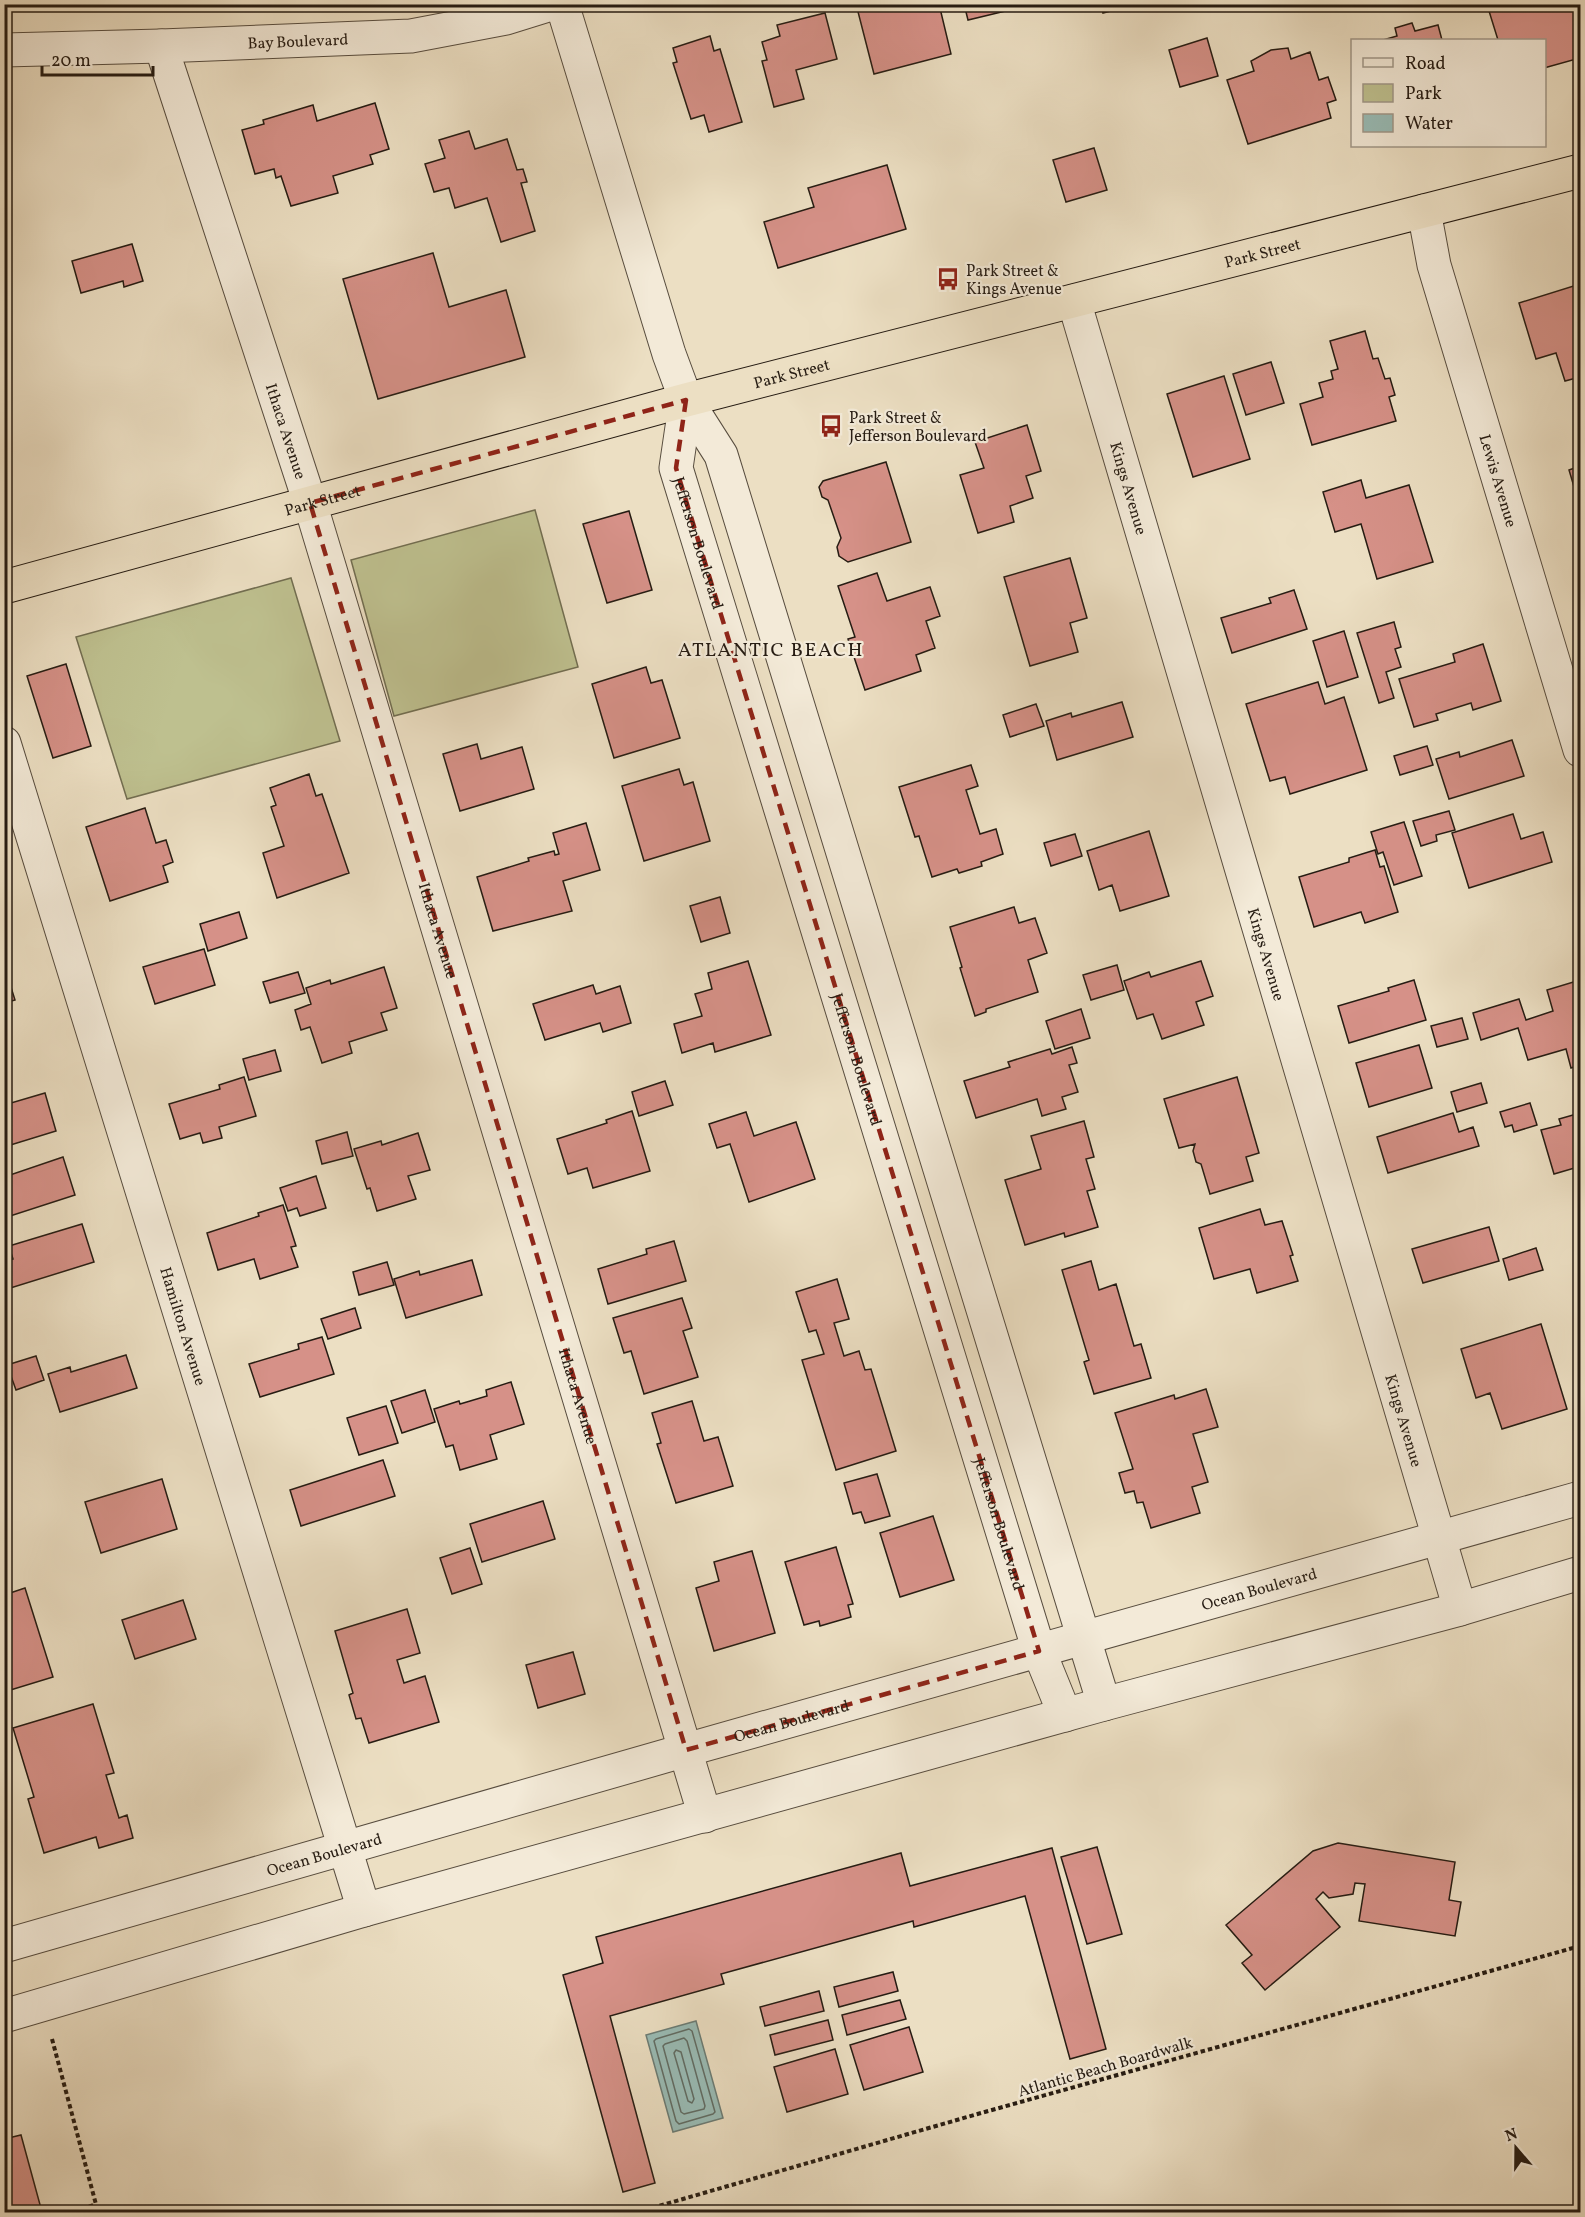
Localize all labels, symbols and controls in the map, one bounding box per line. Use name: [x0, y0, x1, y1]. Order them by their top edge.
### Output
street label: Bay Boulevard: [247, 30, 349, 56]
scale bar: [42, 39, 153, 77]
legend: [1351, 39, 1546, 147]
text: 20 m: [51, 49, 91, 74]
text: Road: [1405, 52, 1446, 77]
text: Park: [1405, 82, 1442, 107]
text: Water: [1405, 112, 1453, 137]
street label: Park Street: [1222, 234, 1304, 275]
place label: Park Street & Kings Avenue: [966, 261, 1062, 301]
bus stop icon: Park Street & Kings Avenue: [935, 266, 961, 292]
street label: Park Street: [751, 355, 833, 395]
street label: Ithaca Avenue: [259, 381, 311, 482]
place label: Park Street & Jefferson Boulevard: [849, 408, 987, 448]
bus stop icon: Park Street & Jefferson Boulevard: [818, 413, 844, 439]
street label: Lewis Avenue: [1473, 432, 1521, 530]
street label: Kings Avenue: [1103, 439, 1151, 538]
street label: Jefferson Boulevard: [666, 474, 728, 613]
street label: Park Street: [282, 481, 364, 523]
district label: ATLANTIC BEACH: [678, 637, 864, 665]
street label: Ithaca Avenue: [412, 880, 462, 982]
street label: Kings Avenue: [1241, 906, 1289, 1004]
street label: Jefferson Boulevard: [825, 991, 886, 1129]
street label: Hamilton Avenue: [153, 1264, 211, 1388]
street label: Ithaca Avenue: [552, 1346, 602, 1447]
street label: Kings Avenue: [1378, 1372, 1427, 1470]
street label: Jefferson Boulevard: [967, 1455, 1029, 1593]
street label: Ocean Boulevard: [1199, 1564, 1320, 1617]
street label: Ocean Boulevard: [732, 1696, 852, 1749]
street label: Ocean Boulevard: [264, 1829, 385, 1883]
street label: Atlantic Beach Boardwalk: [1016, 2032, 1196, 2103]
north arrow: [1486, 2118, 1546, 2178]
text: N: [1502, 2123, 1521, 2148]

